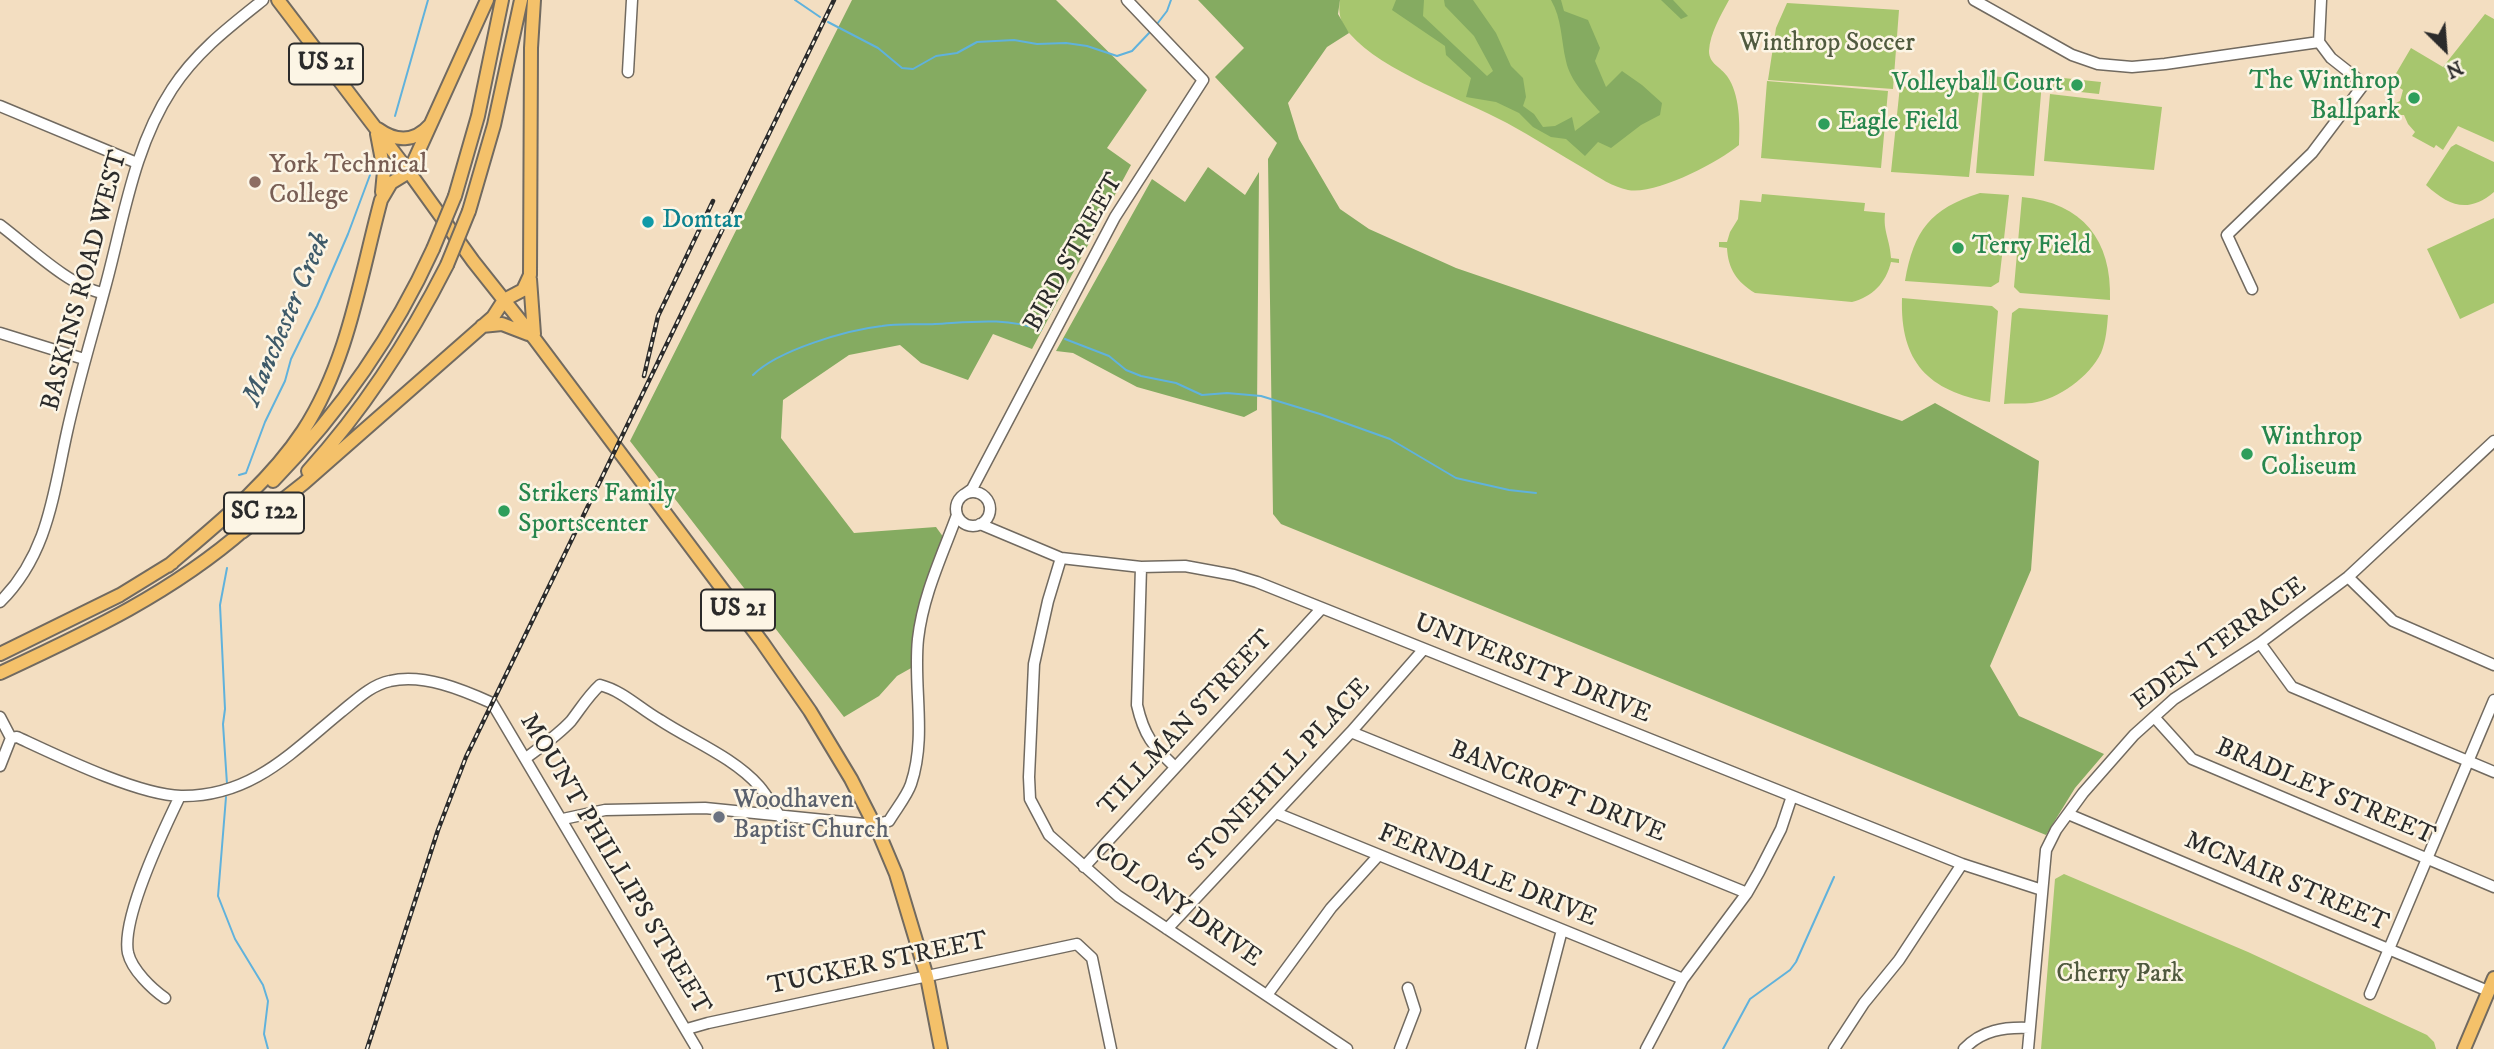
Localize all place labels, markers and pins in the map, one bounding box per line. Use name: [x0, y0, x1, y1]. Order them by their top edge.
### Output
place label: The Winthrop Ballpark: [2249, 67, 2400, 128]
place label: Volleyball Court: [1892, 69, 2063, 101]
marker: Volleyball Court: [2069, 77, 2085, 93]
marker: The Winthrop Ballpark: [2406, 90, 2422, 106]
place label: Eagle Field: [1838, 108, 1958, 140]
marker: Eagle Field: [1816, 116, 1832, 132]
place label: York Technical College: [269, 151, 427, 212]
marker: York Technical College: [247, 174, 263, 190]
place label: Domtar: [662, 206, 742, 238]
marker: Domtar: [640, 214, 656, 230]
place label: Terry Field: [1972, 232, 2091, 264]
marker: Terry Field: [1950, 240, 1966, 256]
place label: Winthrop Coliseum: [2261, 423, 2362, 485]
marker: Winthrop Coliseum: [2239, 446, 2255, 462]
place label: Strikers Family Sportscenter: [518, 480, 676, 542]
marker: Strikers Family Sportscenter: [496, 503, 512, 519]
place label: Woodhaven Baptist Church: [733, 786, 889, 848]
marker: Woodhaven Baptist Church: [711, 809, 727, 825]

